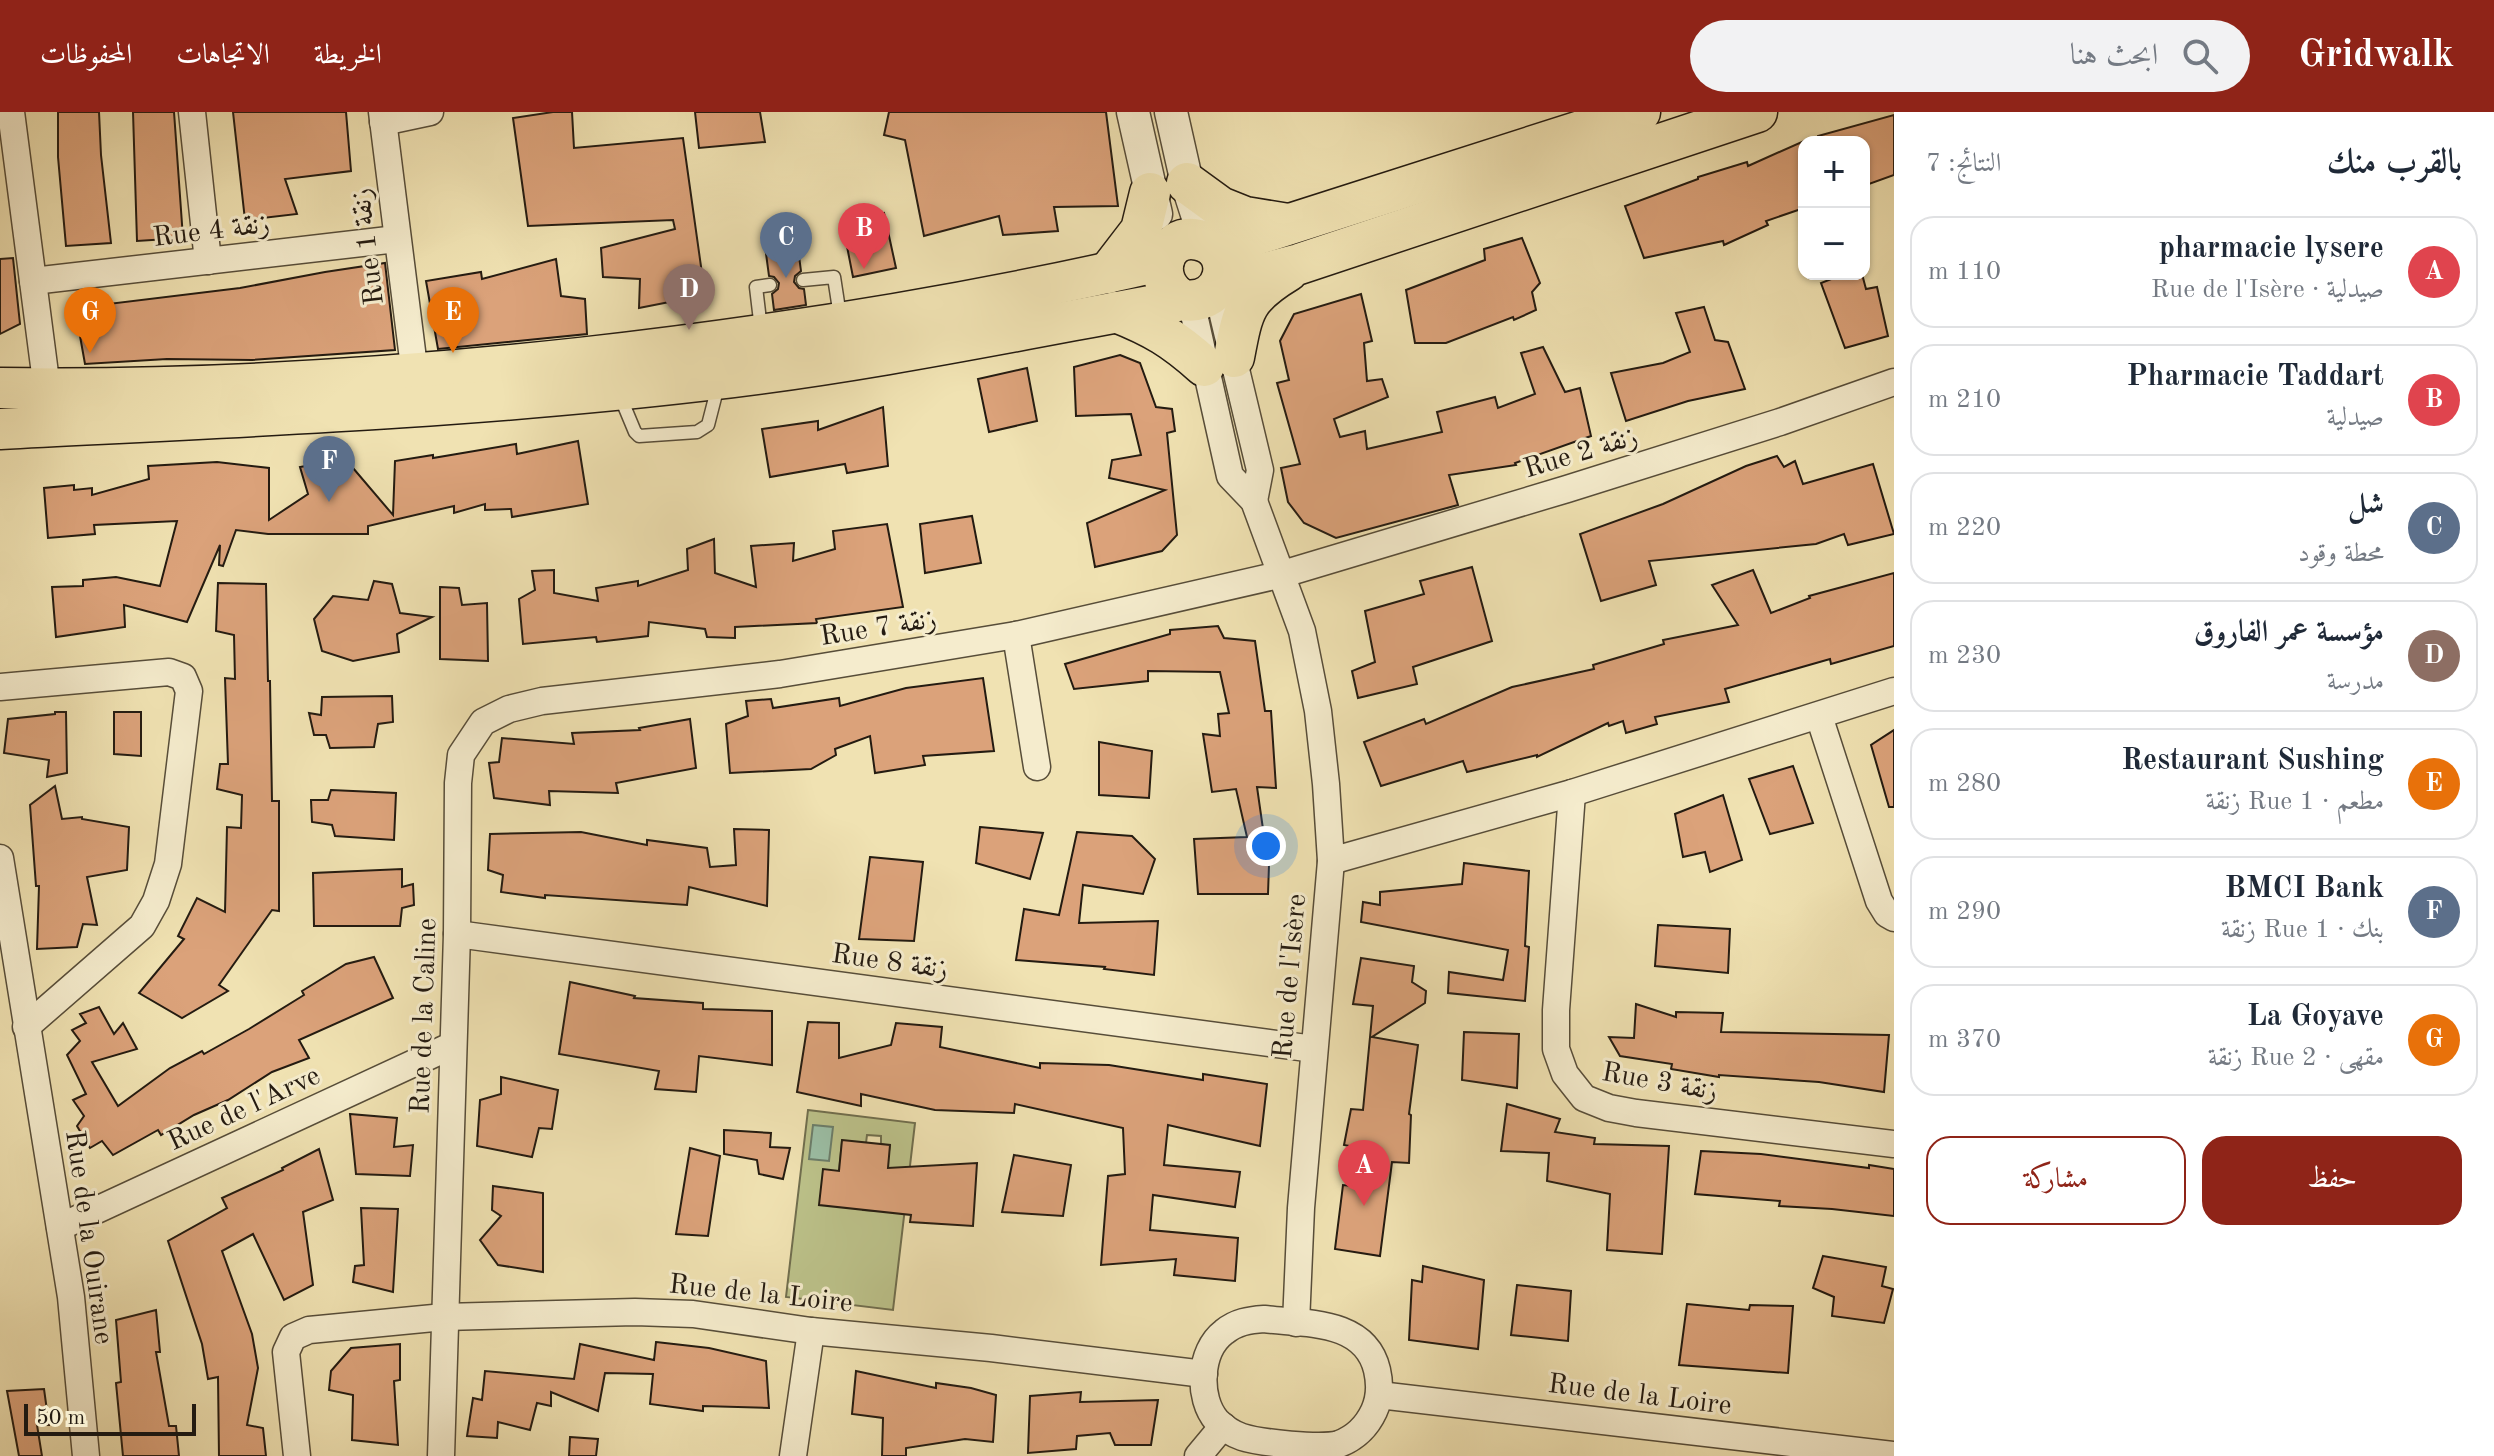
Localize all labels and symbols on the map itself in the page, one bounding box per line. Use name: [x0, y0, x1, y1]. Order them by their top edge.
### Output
street label: Rue 1 زنقة: [348, 187, 390, 307]
pin: B: [838, 203, 890, 269]
street label: Rue 4 زنقة: [151, 211, 271, 253]
pin: C: [760, 212, 812, 278]
pin: D: [663, 264, 715, 330]
pin: G: [64, 287, 116, 353]
pin: E: [427, 287, 479, 353]
street label: Rue 2 زنقة: [1521, 423, 1641, 484]
pin: F: [303, 436, 355, 502]
street label: Rue 7 زنقة: [818, 606, 939, 652]
your location: [1246, 826, 1286, 866]
street label: Rue de l'Isère: [1270, 892, 1312, 1060]
street label: Rue de la Caline: [408, 918, 442, 1115]
street label: Rue 8 زنقة: [829, 941, 950, 985]
street label: Rue 3 زنقة: [1599, 1059, 1720, 1107]
street label: Rue de l'Arve: [164, 1062, 325, 1157]
street label: Rue de la Ouirane: [59, 1129, 117, 1346]
pin: A: [1338, 1140, 1390, 1206]
street label: Rue de la Loire: [667, 1271, 854, 1319]
street label: Rue de la Loire: [1546, 1371, 1733, 1421]
scale bar: [24, 1400, 196, 1436]

